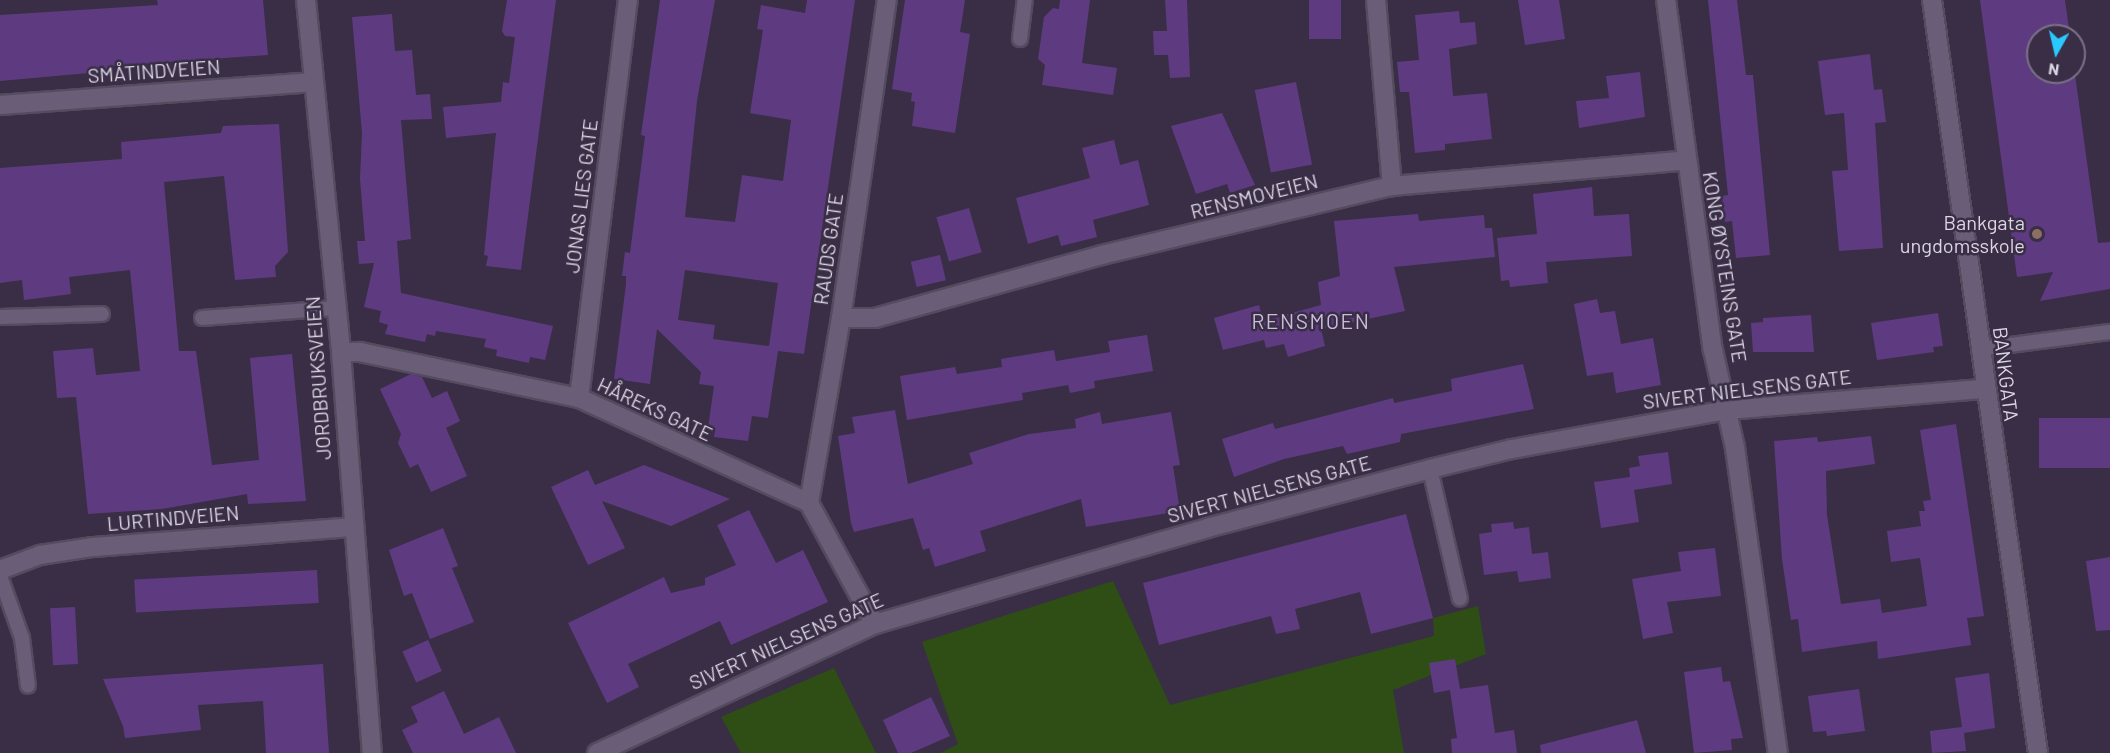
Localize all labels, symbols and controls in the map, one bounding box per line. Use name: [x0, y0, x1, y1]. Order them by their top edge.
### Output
north arrow: [2026, 24, 2086, 84]
street label: SMÅTINDVEIEN: [87, 54, 221, 88]
text: N: [2047, 60, 2060, 80]
street label: JONAS LIES GATE: [560, 118, 602, 274]
street label: RENSMOVEIEN: [1188, 169, 1320, 223]
street label: KONG ØYSTEINS GATE: [1698, 170, 1752, 364]
street label: RAUDS GATE: [808, 192, 848, 306]
place label: Bankgata ungdomsskole: [1900, 210, 2025, 257]
marker: Bankgata ungdomsskole: [2030, 227, 2044, 241]
street label: JORDBRUKSVEIEN: [300, 295, 336, 461]
district label: RENSMOEN: [1252, 308, 1370, 334]
street label: BANKGATA: [1988, 325, 2024, 423]
street label: SIVERT NIELSENS GATE: [1641, 364, 1853, 414]
street label: HÅREKS GATE: [594, 372, 716, 446]
street label: SIVERT NIELSENS GATE: [1165, 450, 1373, 528]
street label: LURTINDVEIEN: [106, 500, 240, 536]
street label: SIVERT NIELSENS GATE: [685, 587, 887, 695]

